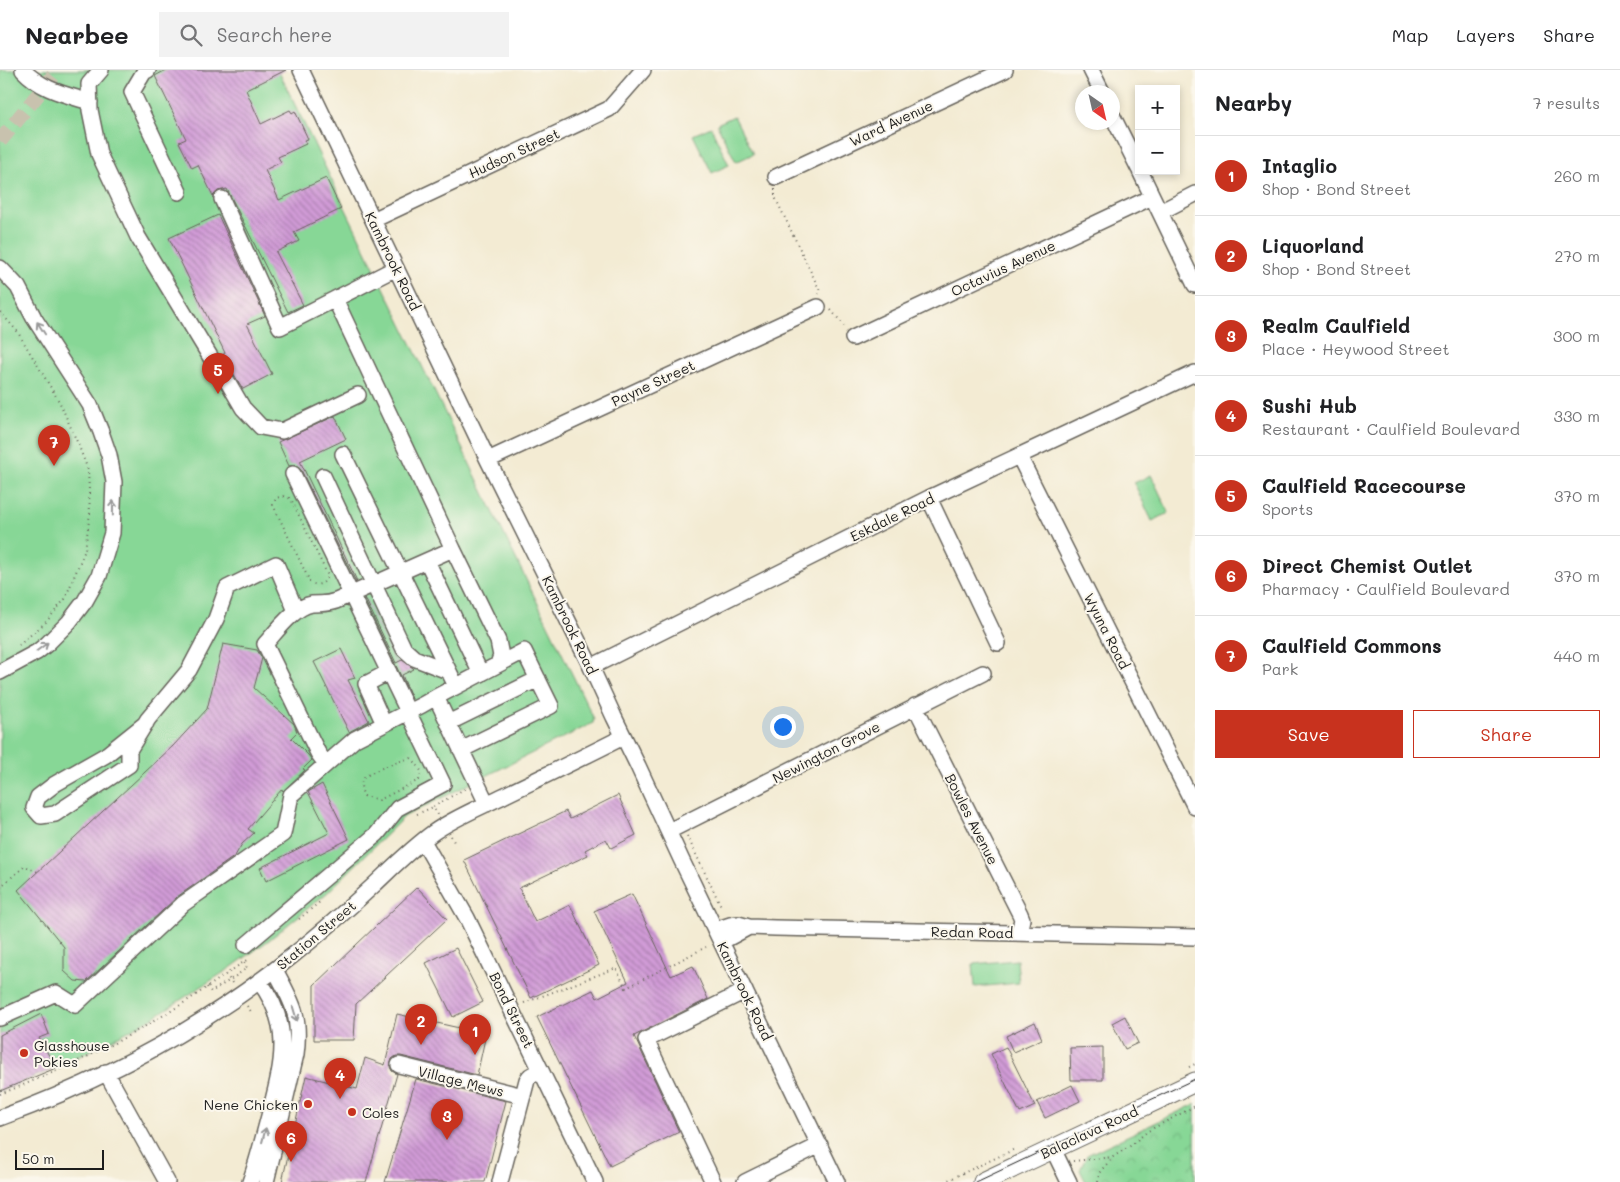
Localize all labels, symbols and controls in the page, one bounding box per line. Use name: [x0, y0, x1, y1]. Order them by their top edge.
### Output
search box: [159, 12, 509, 57]
text: Nearbee: [25, 19, 129, 50]
icon: search: [177, 21, 205, 49]
text: Search here: [217, 22, 332, 47]
text: Map: [1392, 23, 1428, 47]
text: Layers: [1456, 23, 1515, 47]
text: Share: [1543, 23, 1595, 47]
north arrow: [1075, 85, 1120, 130]
map controls: [1135, 85, 1180, 175]
button: +: [1135, 85, 1180, 130]
text: Nearby: [1215, 89, 1292, 116]
text: 7 results: [1533, 92, 1600, 113]
street label: Ward Avenue: [846, 95, 936, 151]
street label: Hudson Street: [465, 124, 563, 182]
button: −: [1135, 130, 1180, 175]
text: Intaglio: [1262, 153, 1337, 178]
text: 1: [1227, 165, 1235, 186]
text: 260 m: [1554, 165, 1600, 186]
text: Shop · Bond Street: [1262, 178, 1411, 199]
street label: Kambrook Road: [361, 208, 425, 314]
text: Liquorland: [1262, 233, 1364, 258]
street label: Octavius Avenue: [948, 235, 1058, 301]
text: 2: [1227, 245, 1235, 266]
text: 270 m: [1554, 245, 1600, 266]
text: Shop · Bond Street: [1262, 258, 1411, 279]
text: Realm Caulfield: [1262, 313, 1410, 338]
one-way arrow: [36, 321, 46, 335]
text: 3: [1226, 325, 1236, 346]
text: 300 m: [1553, 325, 1600, 346]
text: Place · Heywood Street: [1262, 338, 1450, 359]
pin: 5: [202, 353, 234, 394]
street label: Payne Street: [608, 355, 698, 411]
text: Sushi Hub: [1262, 393, 1357, 418]
text: 4: [1226, 405, 1236, 426]
text: 330 m: [1554, 405, 1600, 426]
text: Restaurant · Caulfield Boulevard: [1262, 418, 1520, 439]
pin: 7: [38, 425, 70, 466]
text: Caulfield Racecourse: [1262, 473, 1466, 498]
text: 5: [1226, 485, 1236, 506]
text: 370 m: [1554, 485, 1600, 506]
street label: Eskdale Road: [847, 488, 937, 546]
text: Sports: [1262, 498, 1313, 519]
one-way arrow: [108, 500, 118, 516]
text: Direct Chemist Outlet: [1262, 553, 1472, 578]
text: 6: [1226, 565, 1236, 586]
text: 370 m: [1554, 565, 1600, 586]
street label: Kambrook Road: [538, 572, 602, 678]
text: Pharmacy · Caulfield Boulevard: [1262, 578, 1510, 599]
street label: Wyuna Road: [1080, 590, 1134, 672]
text: Caulfield Commons: [1262, 633, 1441, 658]
one-way arrow: [35, 642, 48, 653]
text: 7: [1227, 645, 1235, 666]
text: 440 m: [1553, 645, 1600, 666]
text: Park: [1262, 658, 1298, 679]
button: Save: [1215, 710, 1403, 758]
button: Share: [1413, 710, 1600, 758]
your location: [770, 714, 796, 740]
street label: Newington Grove: [769, 717, 883, 787]
street label: Bowles Avenue: [941, 770, 1003, 868]
street label: Station Street: [272, 896, 360, 974]
street label: Redan Road: [931, 922, 1013, 942]
street label: Kambrook Road: [713, 938, 777, 1044]
street label: Bond Street: [485, 969, 539, 1051]
pin: 2: [405, 1004, 437, 1045]
one-way arrow: [291, 1006, 301, 1022]
pin: 1: [459, 1014, 491, 1055]
place label: Glasshouse Pokies: [34, 1036, 110, 1071]
marker: Glasshouse Pokies: [18, 1047, 30, 1059]
pin: 4: [324, 1058, 356, 1099]
street label: Village Mews: [416, 1061, 506, 1101]
place label: Nene Chicken: [204, 1095, 298, 1114]
marker: Nene Chicken: [302, 1098, 314, 1110]
pin: 3: [431, 1099, 463, 1140]
street label: Balaclava Road: [1037, 1101, 1141, 1163]
place label: Coles: [362, 1103, 399, 1122]
marker: Coles: [346, 1106, 358, 1118]
pin: 6: [275, 1121, 307, 1162]
one-way arrow: [259, 1128, 269, 1144]
scale bar: [15, 1147, 104, 1170]
text: 50 m: [22, 1149, 54, 1168]

